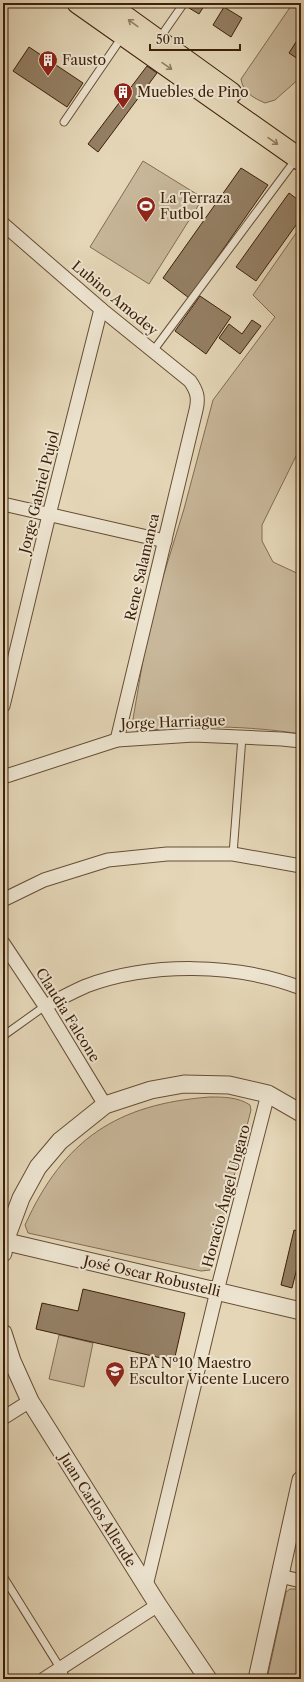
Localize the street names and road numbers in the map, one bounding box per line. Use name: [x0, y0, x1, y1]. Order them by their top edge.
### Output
street label: Lubino Amodey: [68, 257, 162, 339]
street label: Jorge Gabriel Pujol: [15, 429, 63, 557]
street label: Rene Salamanca: [121, 511, 163, 622]
street label: Jorge Harriague: [118, 711, 226, 733]
street label: Claudia Falcone: [32, 965, 104, 1065]
street label: Horacio Ángel Ungaro: [198, 1123, 254, 1269]
street label: José Oscar Robustelli: [80, 1251, 222, 1301]
street label: Juan Carlos Allende: [55, 1448, 140, 1570]

